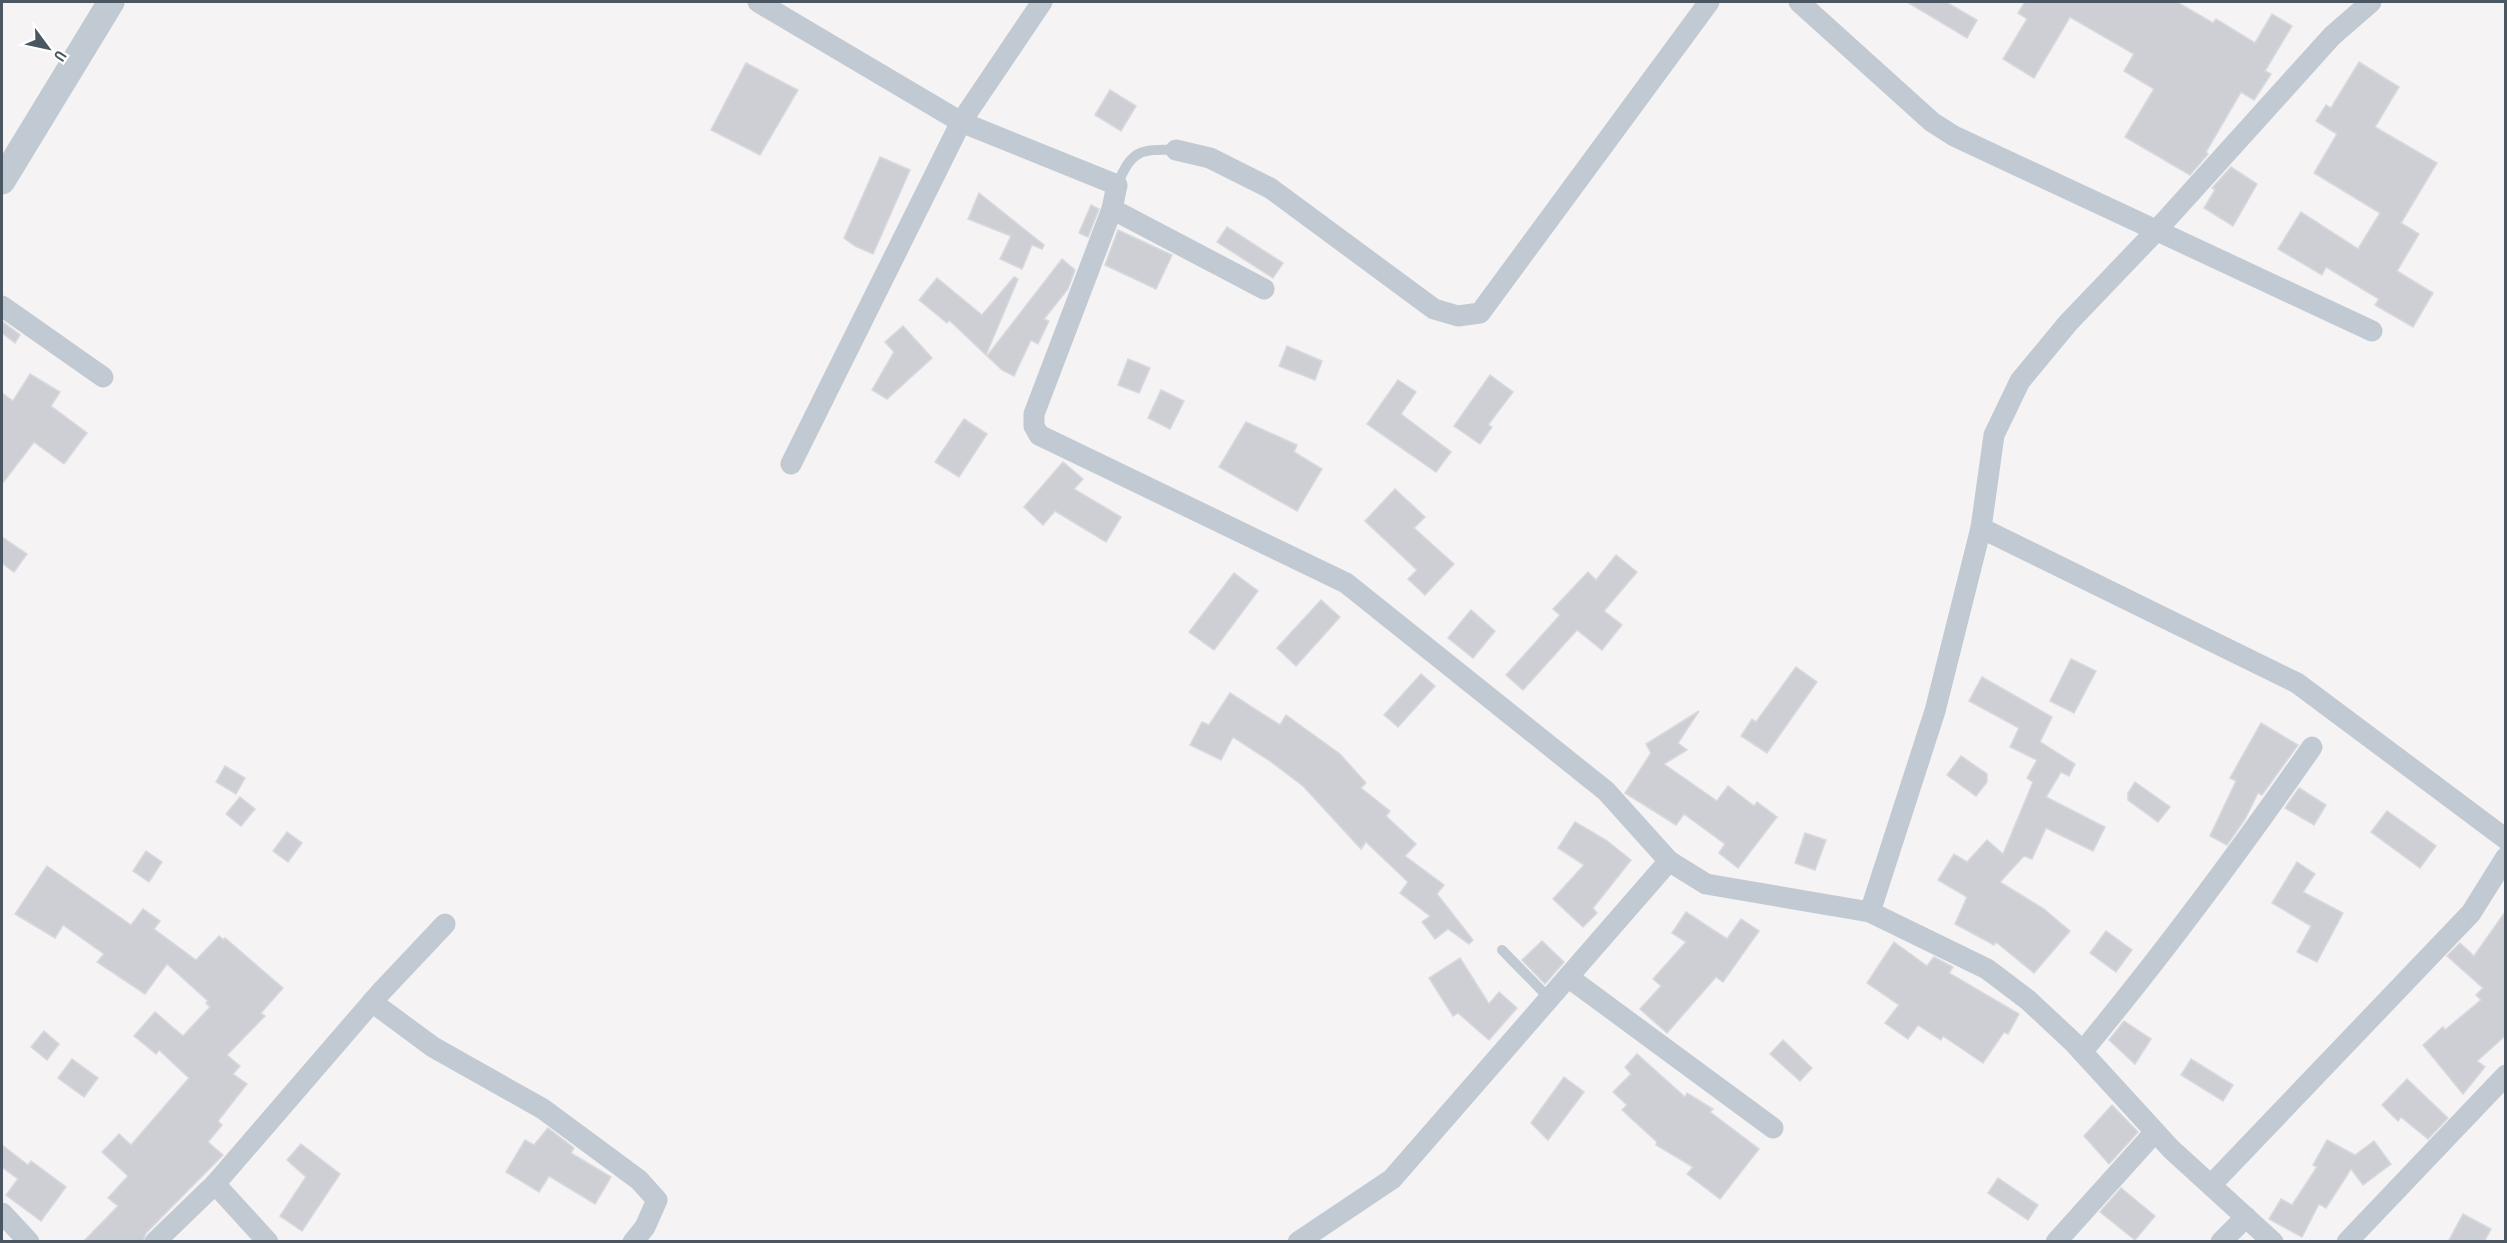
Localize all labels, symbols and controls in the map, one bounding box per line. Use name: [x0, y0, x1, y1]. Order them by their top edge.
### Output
north arrow: [18, 18, 78, 78]
text: U: [50, 47, 71, 65]

